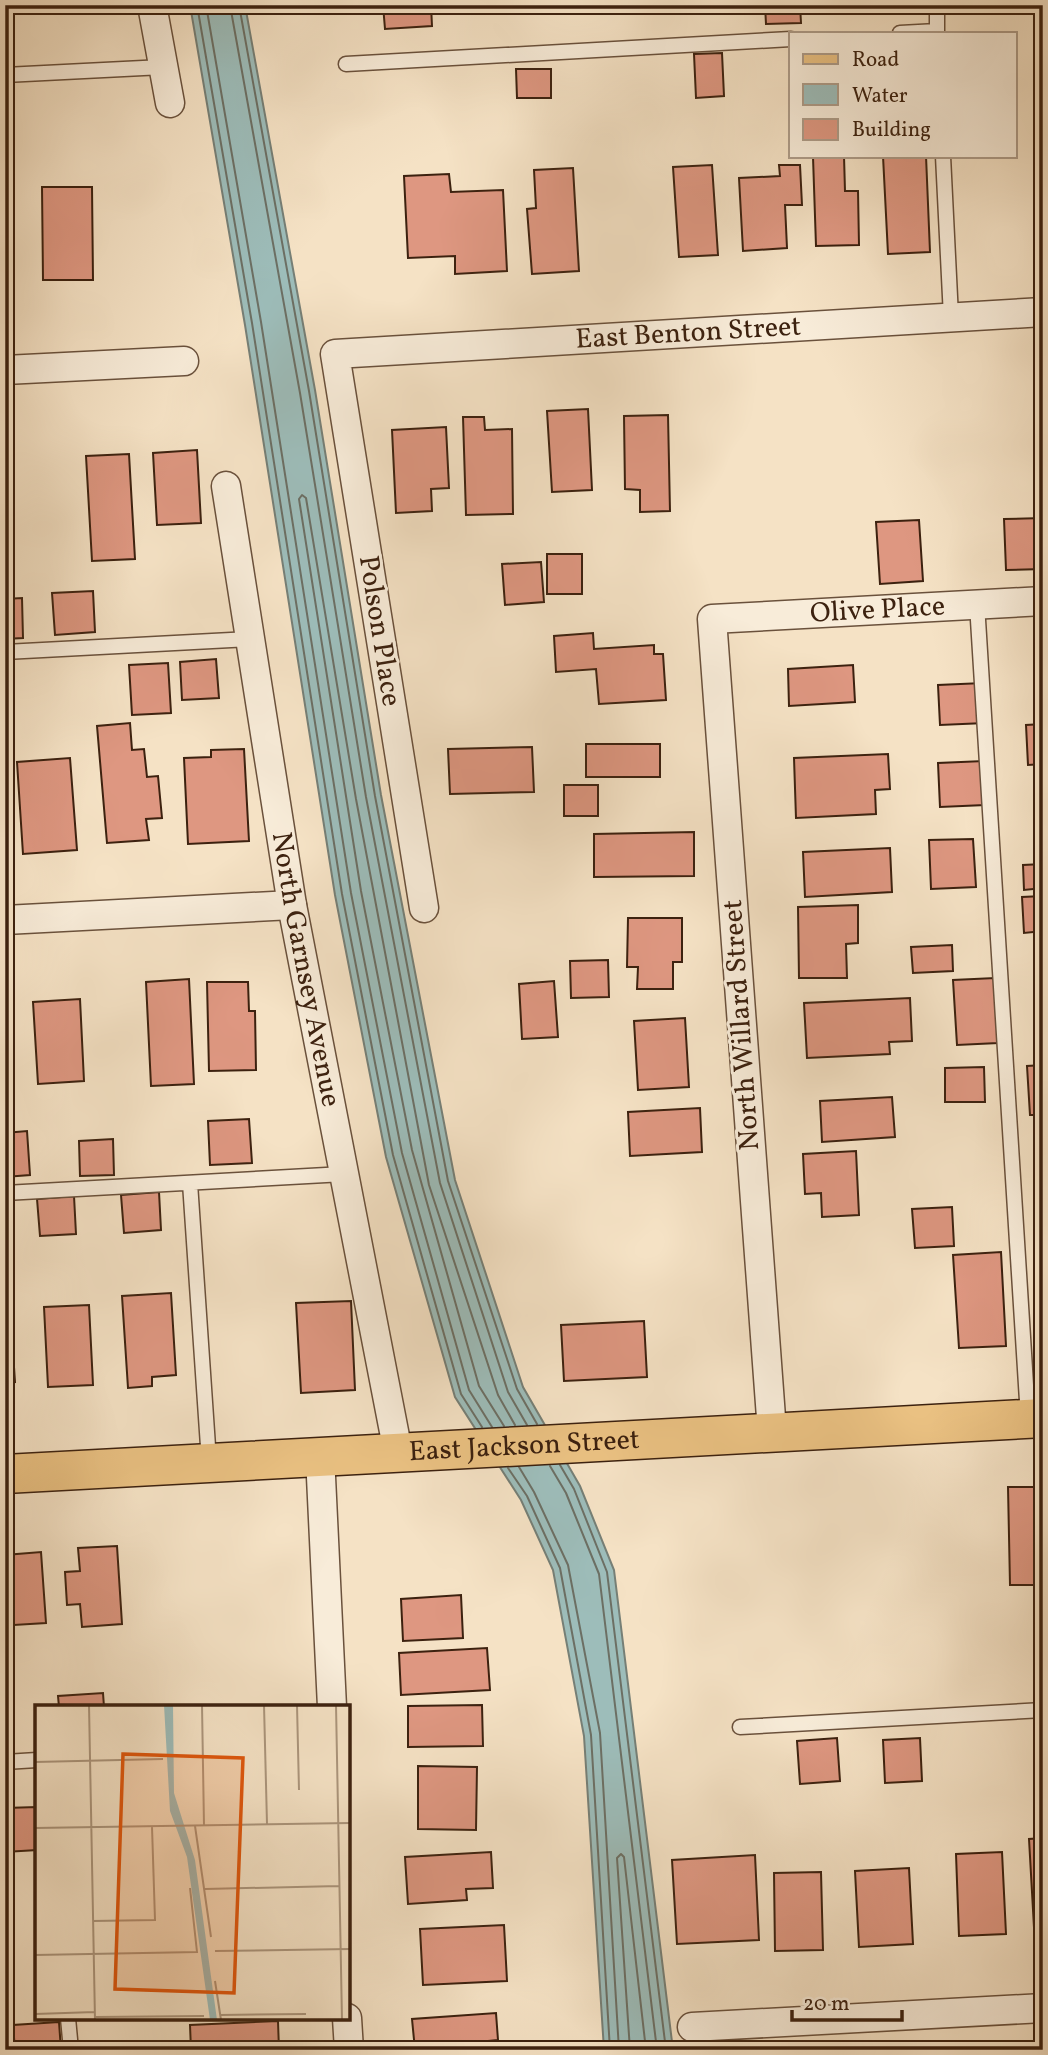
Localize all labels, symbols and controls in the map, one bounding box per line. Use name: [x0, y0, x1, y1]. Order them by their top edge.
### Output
legend: [789, 32, 1016, 158]
text: Road: [852, 46, 899, 75]
text: Water: [852, 82, 908, 111]
text: Building: [852, 116, 931, 145]
street label: East Benton Street: [574, 307, 802, 359]
street label: Polson Place: [348, 553, 410, 709]
street label: Olive Place: [809, 587, 946, 633]
street label: North Garnsey Avenue: [261, 829, 350, 1110]
street label: North Willard Street: [714, 898, 770, 1152]
street label: East Jackson Street: [408, 1420, 641, 1472]
inset map: [35, 1705, 350, 2020]
scale bar: [792, 1978, 903, 2022]
text: 20 m: [803, 1990, 849, 2019]

